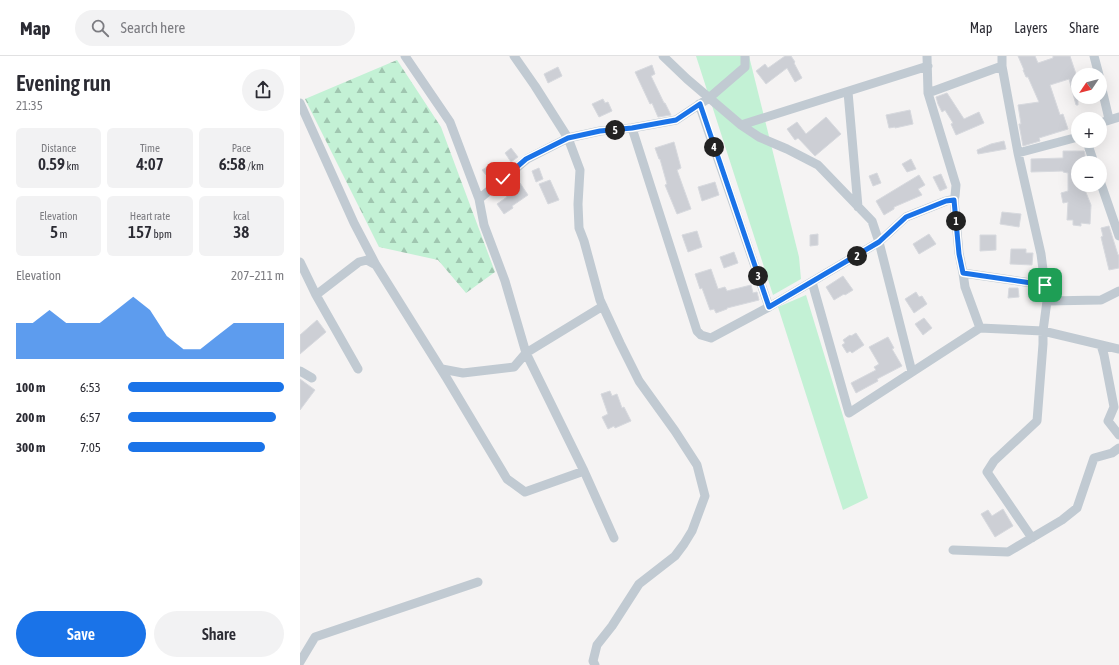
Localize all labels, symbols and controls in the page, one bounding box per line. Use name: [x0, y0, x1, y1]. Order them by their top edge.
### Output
search box: [75, 10, 355, 46]
text: Map: [20, 17, 51, 39]
icon: search: [89, 17, 111, 39]
text: Search here: [121, 19, 185, 36]
text: Map: [970, 20, 992, 36]
text: Layers: [1014, 20, 1047, 36]
text: Share: [1069, 20, 1099, 36]
north arrow: [1071, 68, 1107, 104]
map controls: [1071, 68, 1107, 192]
button: share: [242, 69, 284, 111]
text: Evening run: [16, 70, 111, 96]
text: 21:35: [16, 98, 43, 113]
button: +: [1071, 112, 1107, 148]
pin: 5: [605, 120, 625, 140]
text: 5: [612, 124, 618, 136]
pin: 4: [704, 137, 724, 157]
text: 4: [711, 141, 717, 153]
text: Distance: [41, 142, 76, 154]
text: Time: [140, 142, 160, 154]
text: Pace: [232, 142, 251, 154]
text: 0.59: [38, 154, 65, 174]
text: 4:07: [136, 154, 164, 174]
text: 6:58: [219, 154, 246, 174]
button: −: [1071, 156, 1107, 192]
text: km: [65, 160, 79, 172]
text: /km: [246, 160, 264, 172]
pin: [486, 162, 520, 196]
icon: check: [492, 168, 514, 190]
text: Elevation: [40, 210, 78, 222]
text: Heart rate: [130, 210, 170, 222]
text: kcal: [233, 210, 250, 222]
pin: 1: [946, 211, 966, 231]
text: 1: [953, 215, 959, 227]
text: 5: [50, 222, 58, 242]
text: 157: [128, 222, 152, 242]
text: 38: [233, 222, 249, 242]
text: m: [58, 228, 67, 240]
text: bpm: [152, 228, 172, 240]
pin: 2: [847, 246, 867, 266]
text: 2: [854, 250, 860, 262]
pin: 3: [748, 266, 768, 286]
text: Elevation: [16, 268, 61, 283]
text: 207–211 m: [231, 268, 284, 283]
pin: [1028, 268, 1062, 302]
text: 3: [755, 270, 761, 282]
icon: arrive: [1034, 274, 1056, 296]
text: 100 m: [16, 380, 45, 395]
text: 6:53: [80, 380, 101, 395]
text: 200 m: [16, 410, 45, 425]
text: 6:57: [80, 410, 101, 425]
text: 300 m: [16, 440, 45, 455]
text: 7:05: [80, 440, 101, 455]
button: Save: [16, 611, 146, 657]
button: Share: [154, 611, 284, 657]

